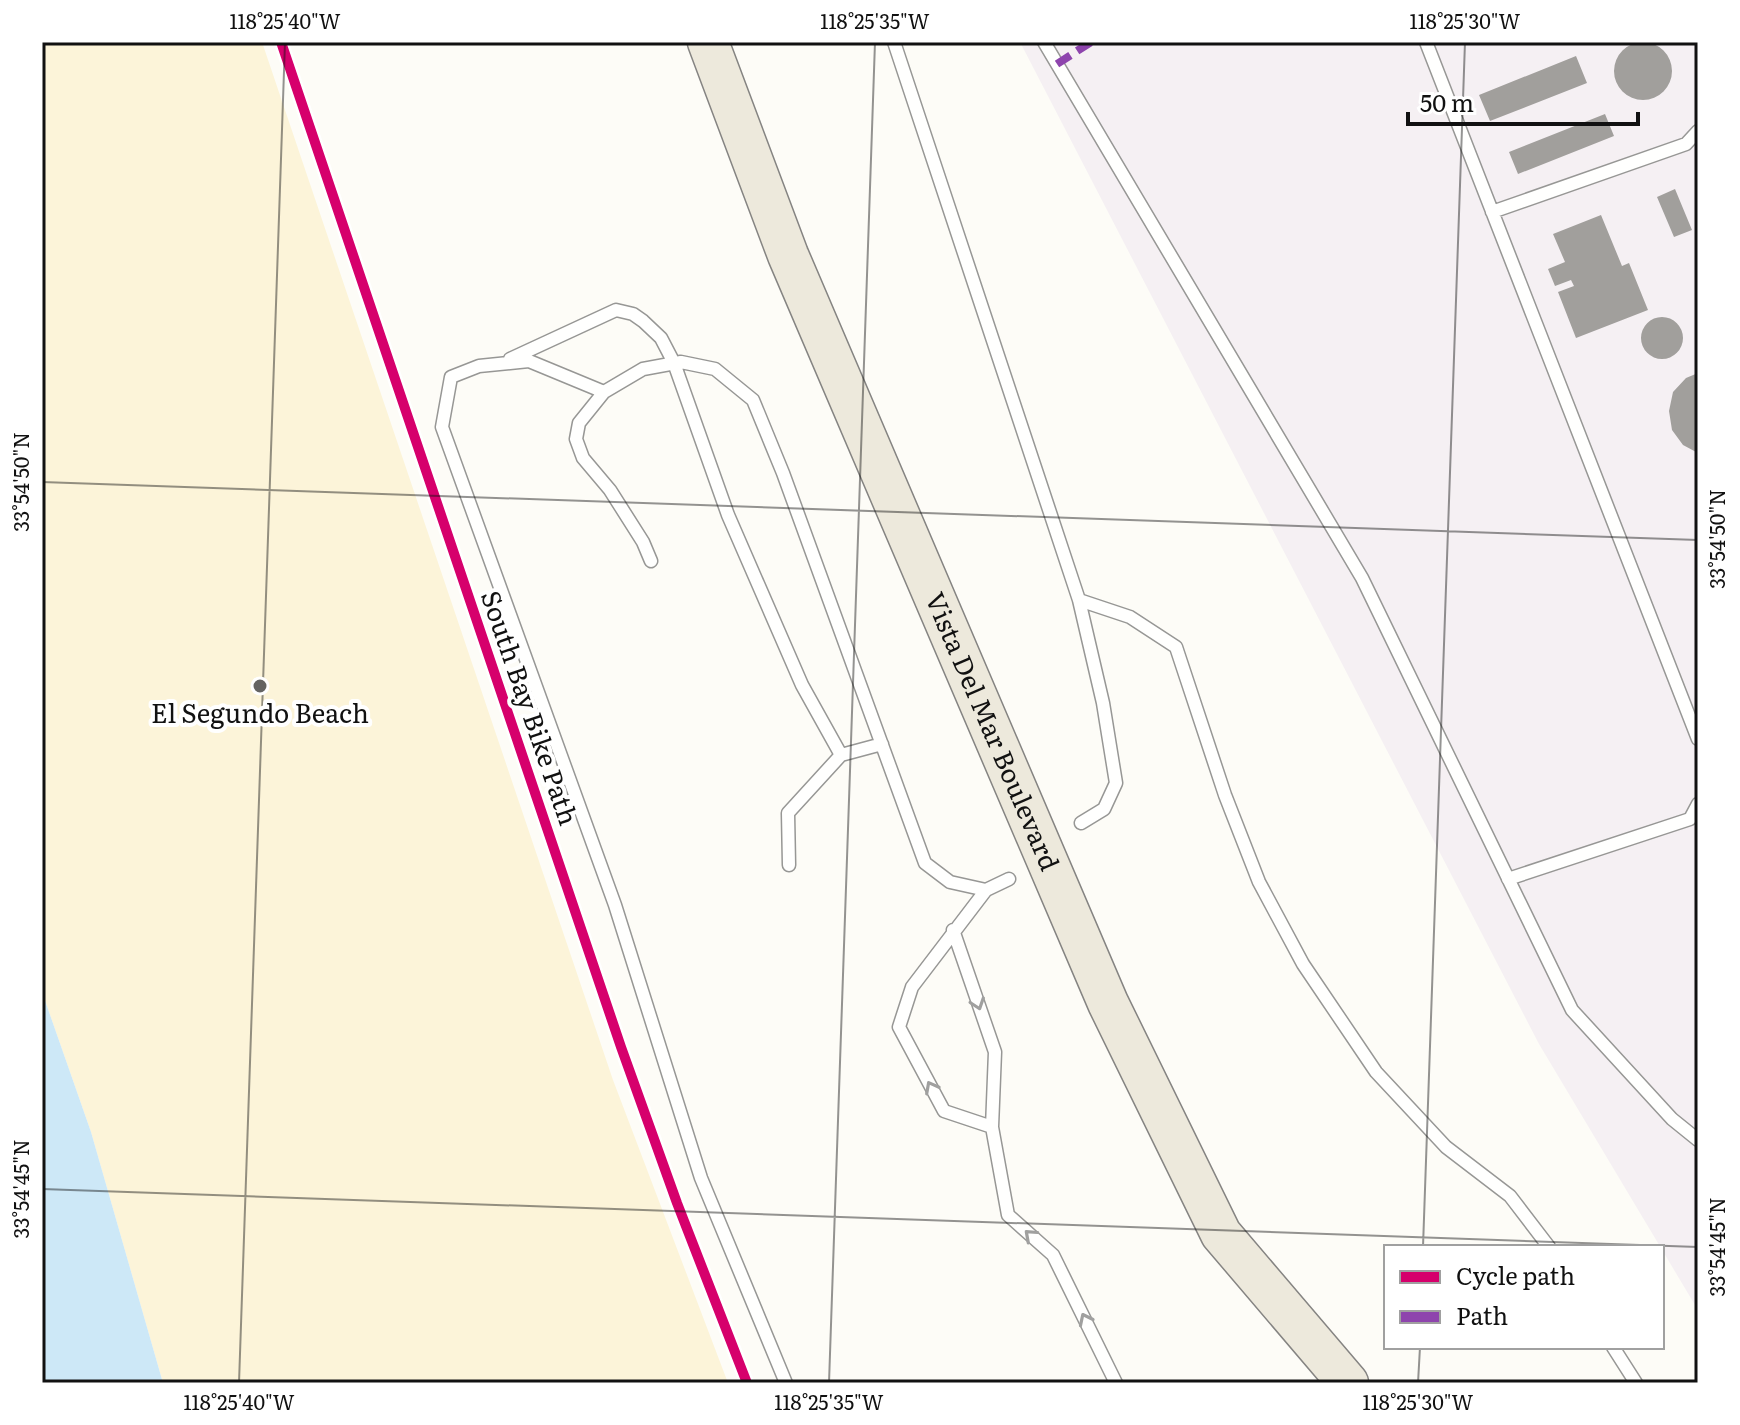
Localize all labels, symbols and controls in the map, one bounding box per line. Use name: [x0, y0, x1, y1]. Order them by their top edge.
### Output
text: 118°25'40"W: [229, 5, 341, 35]
text: 118°25'35"W: [820, 5, 930, 35]
text: 118°25'30"W: [1410, 5, 1521, 35]
scale bar: [1408, 76, 1638, 126]
text: 50 m: [1420, 84, 1474, 119]
text: 33°54'50"N: [5, 432, 35, 532]
text: 33°54'50"N: [1701, 489, 1731, 589]
street label: South Bay Bike Path: [473, 585, 590, 830]
street label: Vista Del Mar Boulevard: [917, 585, 1071, 876]
marker: El Segundo Beach: [251, 677, 269, 695]
place label: El Segundo Beach: [151, 692, 369, 731]
one-way arrow: [969, 996, 985, 1010]
one-way arrow: [925, 1081, 941, 1095]
text: 33°54'45"N: [5, 1139, 35, 1239]
text: 33°54'45"N: [1701, 1197, 1731, 1297]
one-way arrow: [1025, 1230, 1040, 1244]
legend: [1384, 1245, 1664, 1349]
text: Cycle path: [1456, 1257, 1575, 1292]
text: Path: [1456, 1297, 1508, 1332]
one-way arrow: [1079, 1312, 1094, 1327]
text: 118°25'40"W: [183, 1386, 295, 1416]
text: 118°25'35"W: [774, 1386, 884, 1416]
text: 118°25'30"W: [1363, 1386, 1474, 1416]

